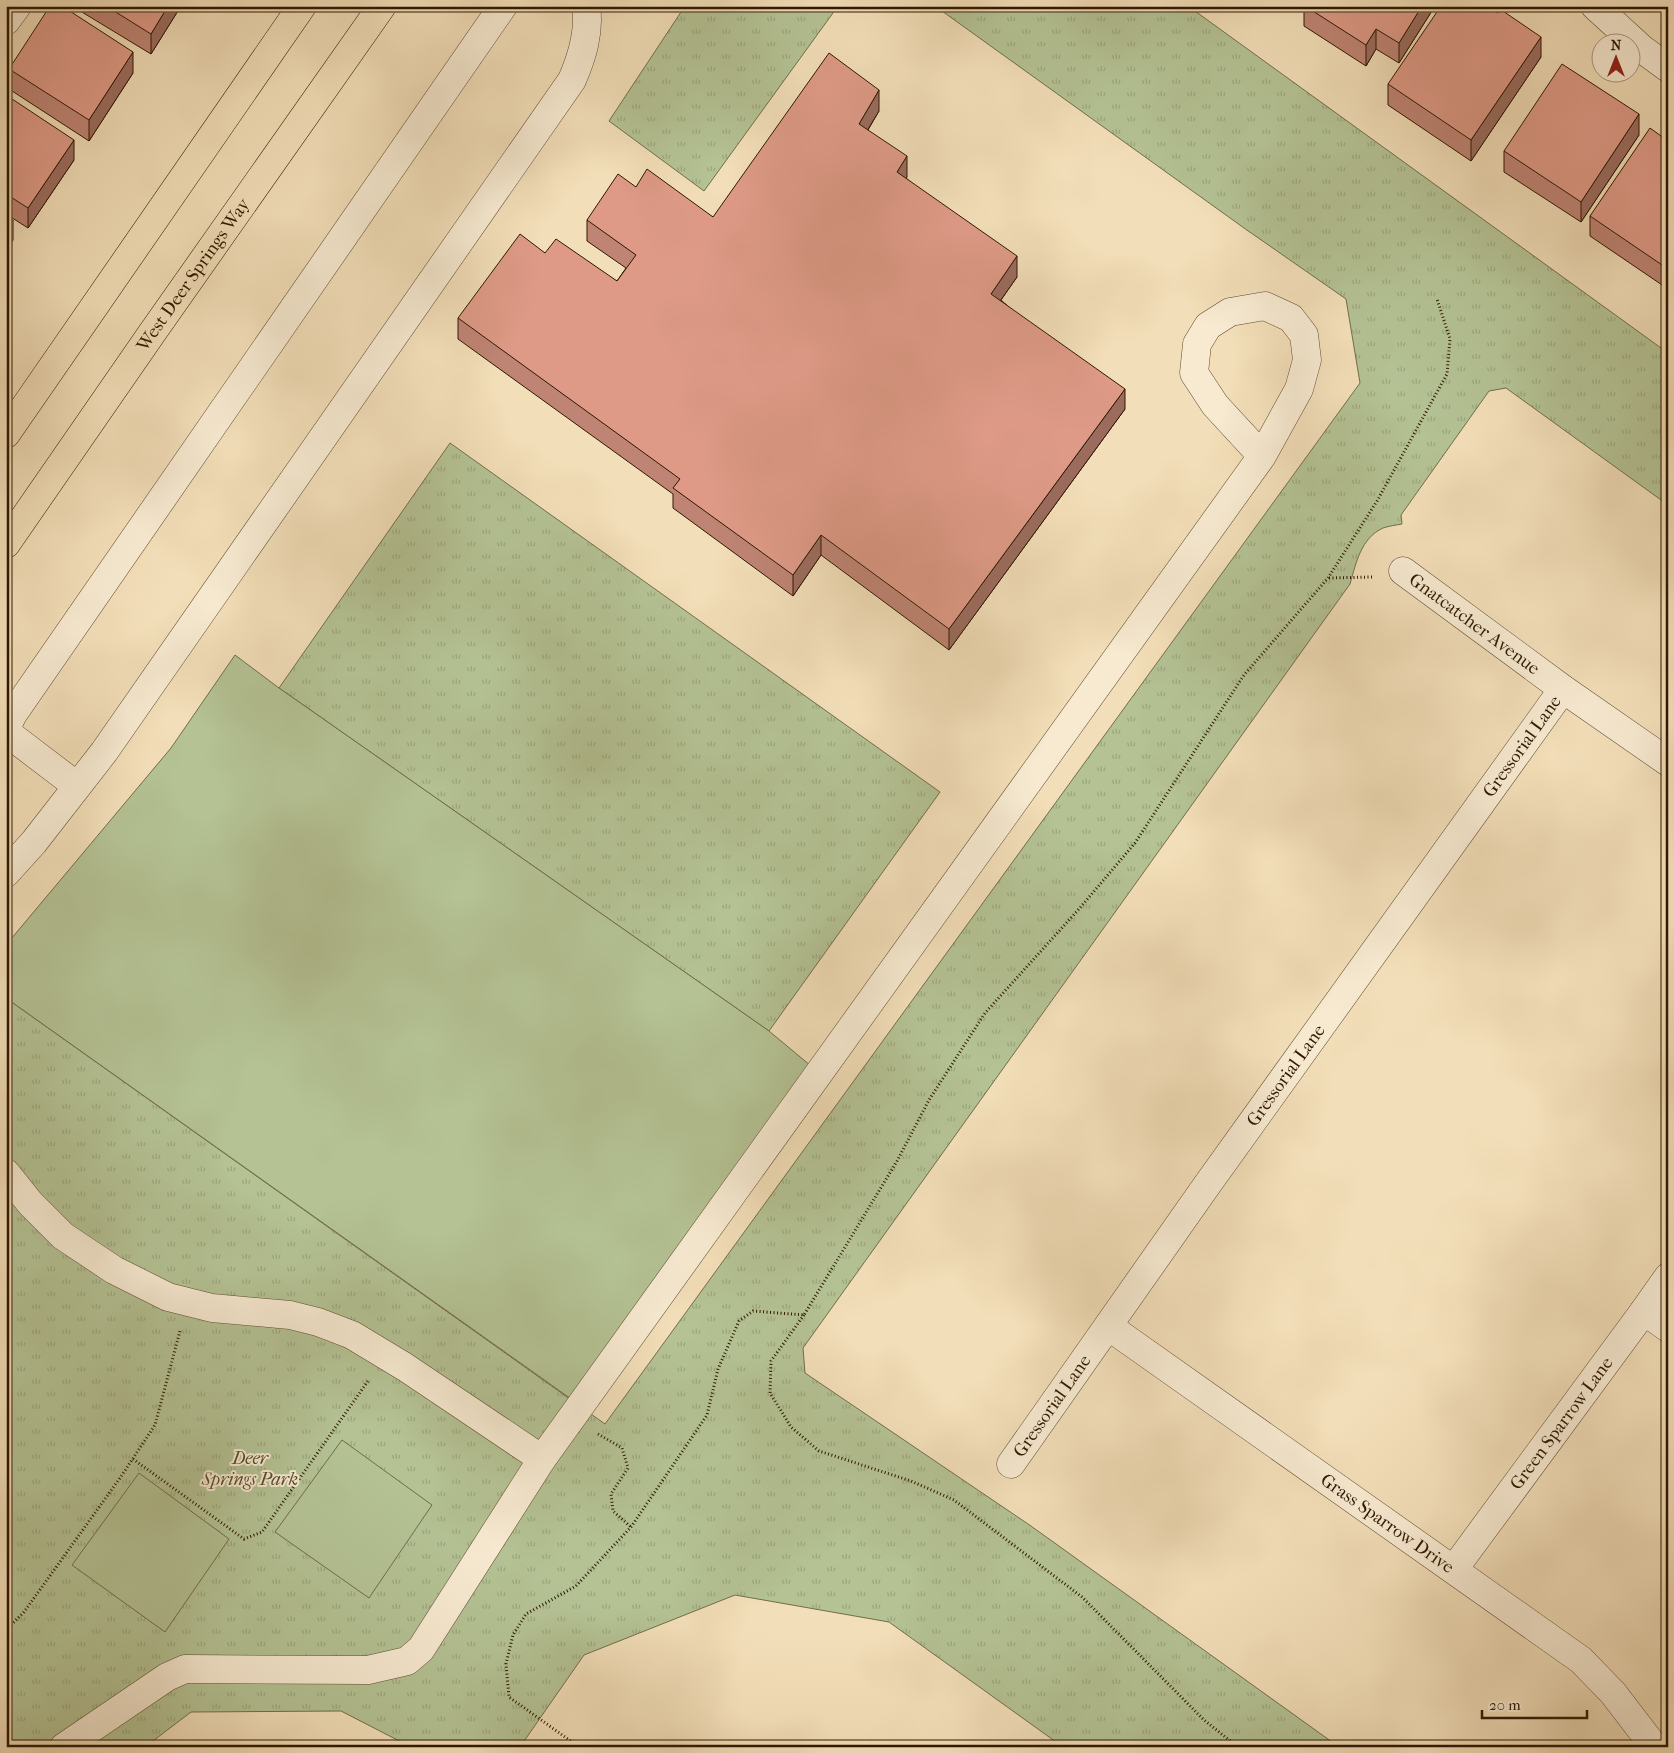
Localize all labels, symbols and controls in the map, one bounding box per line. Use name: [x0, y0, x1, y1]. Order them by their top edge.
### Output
north arrow: [1592, 32, 1642, 82]
text: N: [1611, 37, 1622, 54]
street label: West Deer Springs Way: [132, 193, 255, 356]
street label: Gnatcatcher Avenue: [1405, 569, 1544, 679]
street label: Gressorial Lane: [1479, 692, 1566, 802]
street label: Gressorial Lane: [1243, 1021, 1330, 1131]
street label: Gressorial Lane: [1009, 1351, 1095, 1461]
street label: Green Sparrow Lane: [1506, 1353, 1618, 1494]
park label: Deer Springs Park: [201, 1448, 298, 1490]
street label: Grass Sparrow Drive: [1316, 1469, 1458, 1578]
scale bar: [1482, 1688, 1586, 1720]
text: 20 m: [1489, 1696, 1521, 1714]

